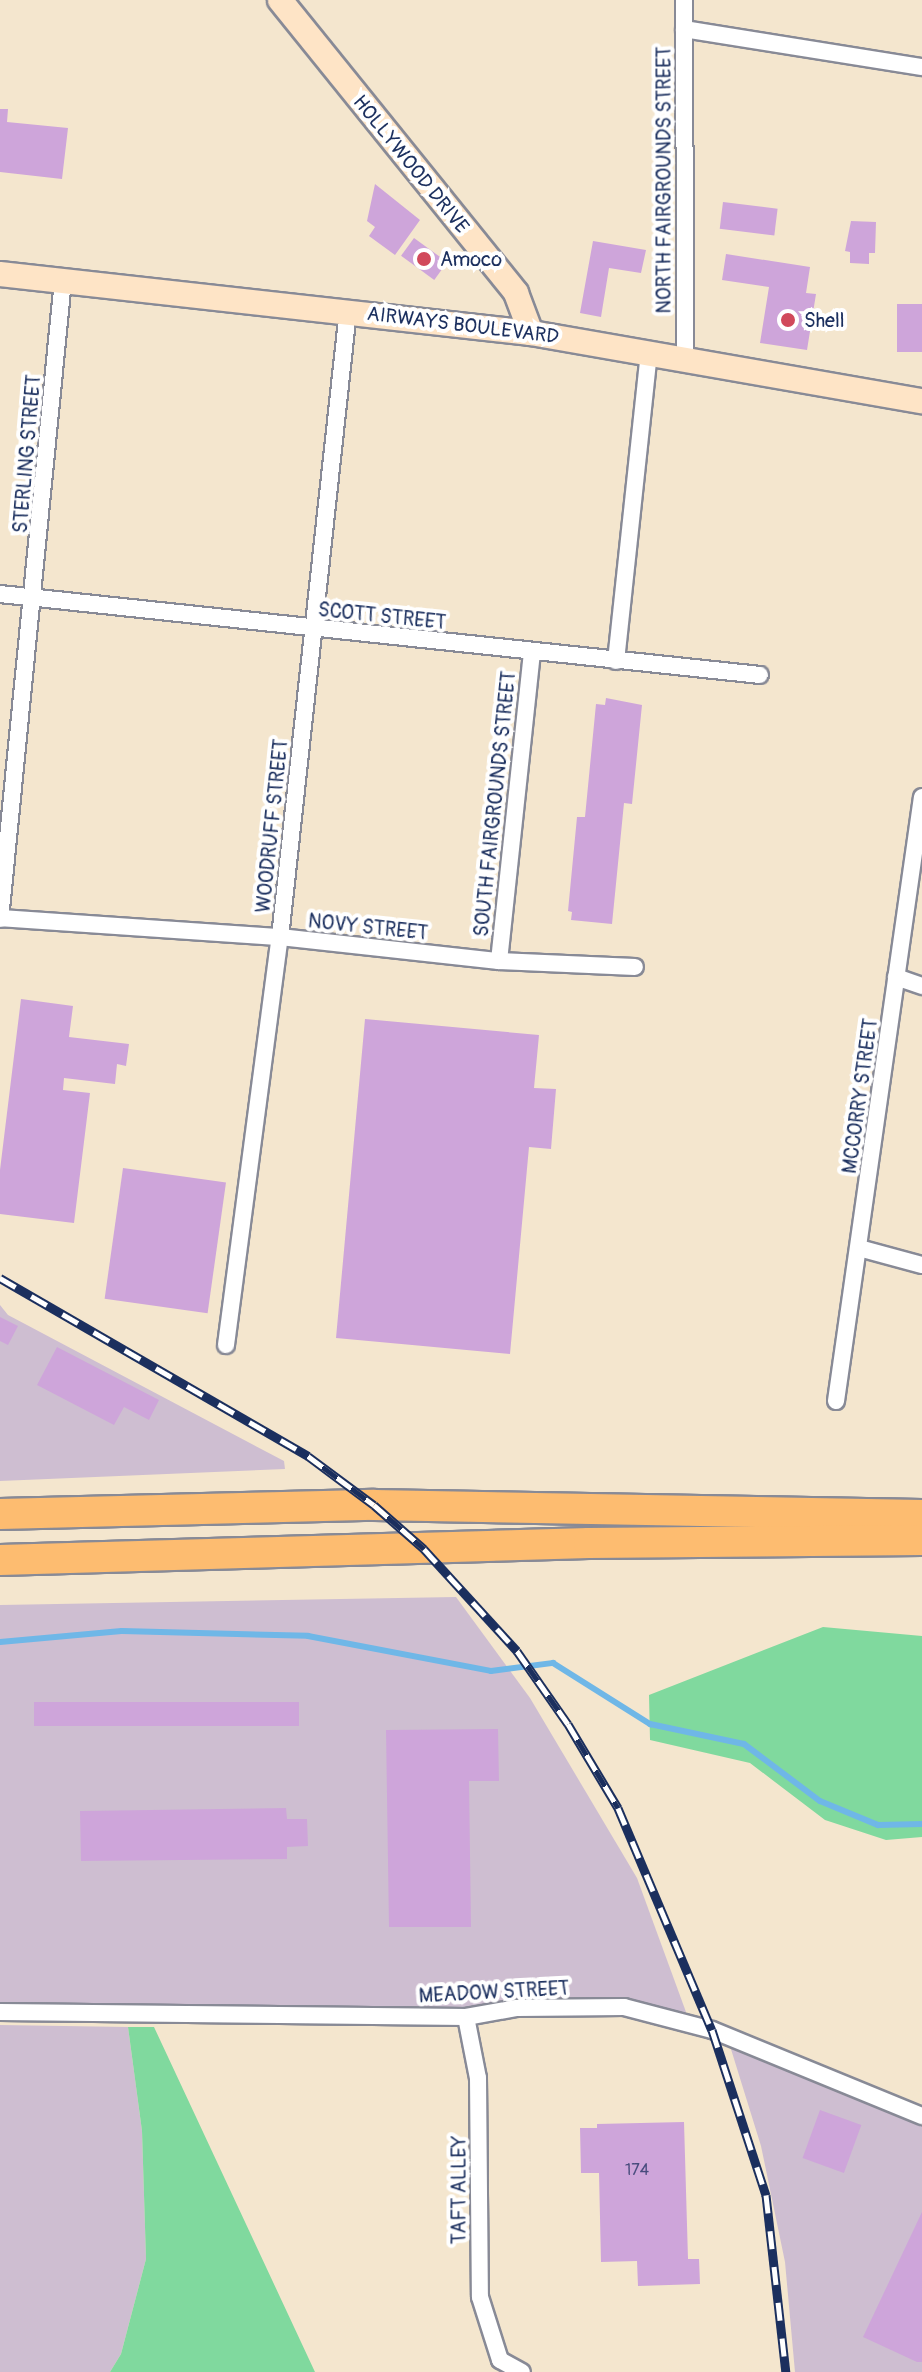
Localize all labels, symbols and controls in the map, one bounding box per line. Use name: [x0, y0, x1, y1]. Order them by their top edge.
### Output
street label: NORTH FAIRGROUNDS STREET: [652, 46, 676, 314]
street label: HOLLYWOOD DRIVE: [348, 90, 474, 238]
place label: Amoco: [440, 247, 502, 271]
marker: Amoco: [415, 250, 433, 268]
street label: AIRWAYS BOULEVARD: [366, 301, 560, 349]
place label: Shell: [804, 308, 844, 332]
marker: Shell: [779, 311, 797, 329]
street label: STERLING STREET: [8, 374, 46, 534]
street label: SCOTT STREET: [317, 597, 447, 635]
street label: SOUTH FAIRGROUNDS STREET: [469, 670, 521, 938]
street label: WOODRUFF STREET: [251, 738, 293, 914]
street label: NOVY STREET: [307, 909, 429, 945]
street label: MCCORRY STREET: [837, 1017, 883, 1175]
street label: MEADOW STREET: [418, 1976, 570, 2008]
street label: TAFT ALLEY: [447, 2136, 471, 2244]
house number: 174: [625, 2160, 649, 2180]

